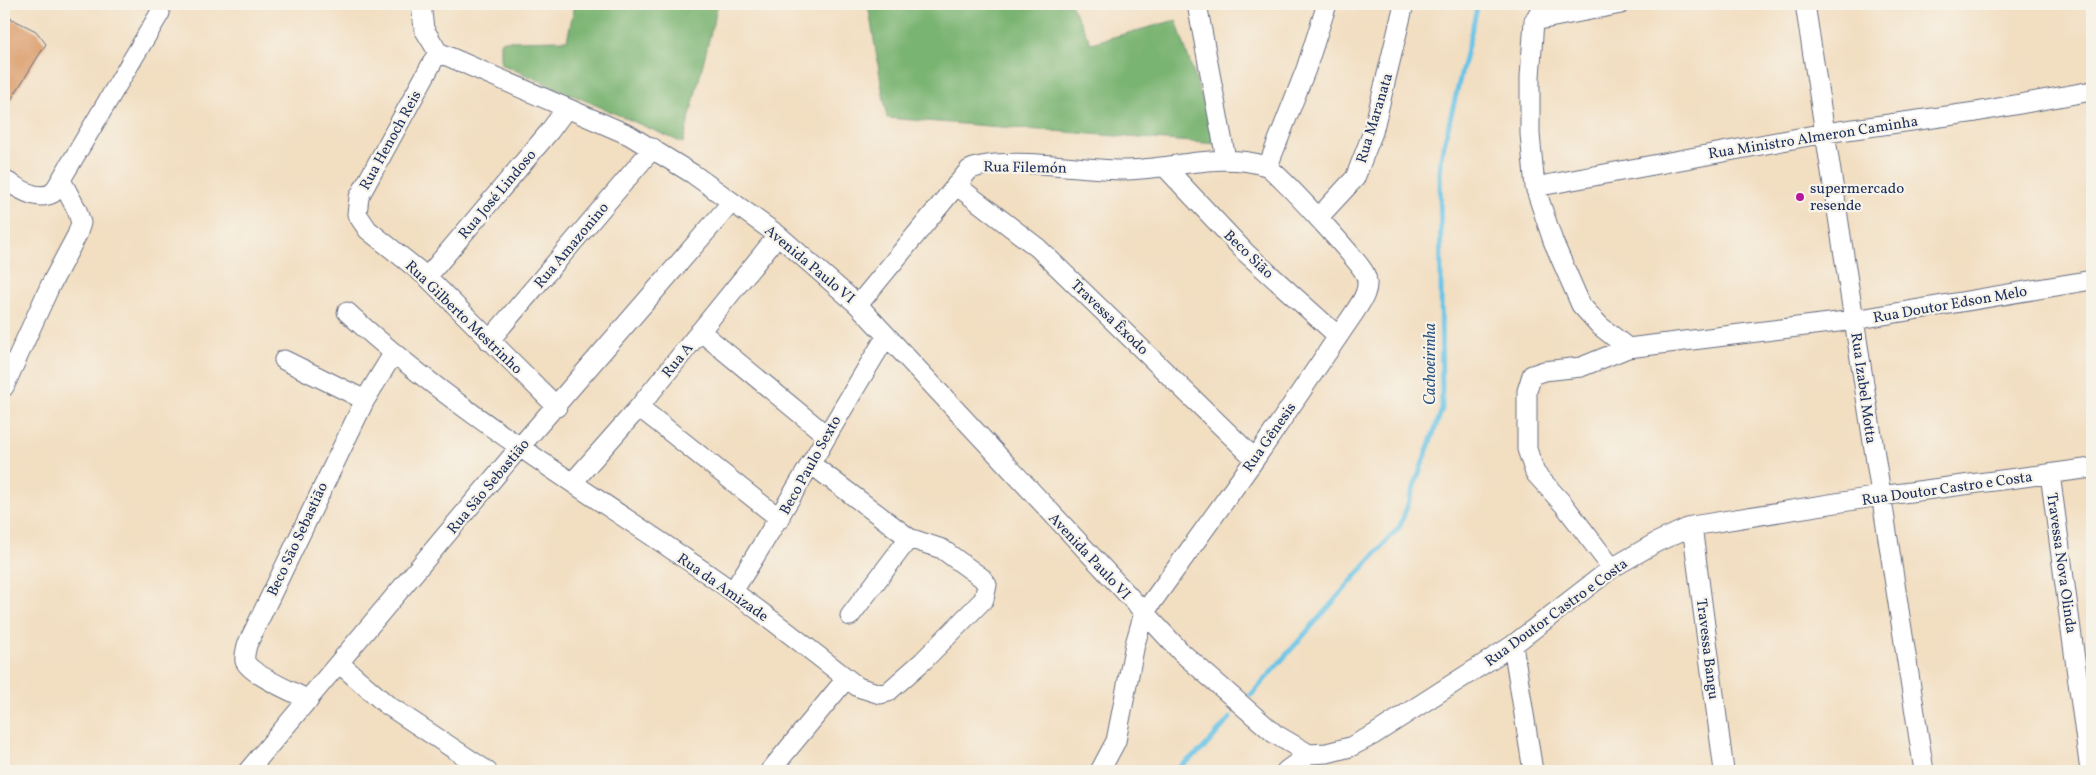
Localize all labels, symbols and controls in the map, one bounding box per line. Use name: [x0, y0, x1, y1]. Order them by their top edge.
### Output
street label: Rua Maranata: [1352, 71, 1399, 166]
street label: Rua Henoch Reis: [355, 87, 427, 194]
street label: Rua Ministro Almeron Caminha: [1707, 112, 1920, 165]
street label: Rua José Lindoso: [454, 146, 542, 244]
street label: Rua Filemón: [983, 157, 1067, 180]
place label: supermercado resende: [1810, 179, 1904, 217]
marker: supermercado resende: [1794, 191, 1806, 203]
street label: Rua Amazonino: [530, 198, 614, 293]
street label: Avenida Paulo VI: [759, 221, 859, 309]
street label: Beco Sião: [1218, 226, 1278, 284]
street label: Rua Gilberto Mestrinho: [400, 256, 526, 380]
street label: Travessa Êxodo: [1065, 276, 1152, 361]
street label: Rua Doutor Edson Melo: [1872, 282, 2029, 329]
water label: Cachoeirinha: [1420, 322, 1442, 405]
street label: Rua Izabel Motta: [1844, 331, 1881, 445]
street label: Rua A: [657, 339, 699, 383]
street label: Rua Gênesis: [1238, 399, 1302, 477]
street label: Beco Paulo Sexto: [775, 412, 847, 519]
street label: Rua São Sebastião: [443, 435, 535, 539]
street label: Rua Doutor Castro e Costa: [1860, 467, 2034, 512]
street label: Beco São Sebastião: [263, 479, 334, 600]
street label: Travessa Nova Olinda: [2040, 492, 2081, 635]
street label: Avenida Paulo VI: [1043, 509, 1135, 605]
street label: Rua da Amizade: [672, 549, 772, 628]
street label: Rua Doutor Castro e Costa: [1481, 554, 1633, 672]
street label: Travessa Bangu: [1690, 597, 1723, 701]

